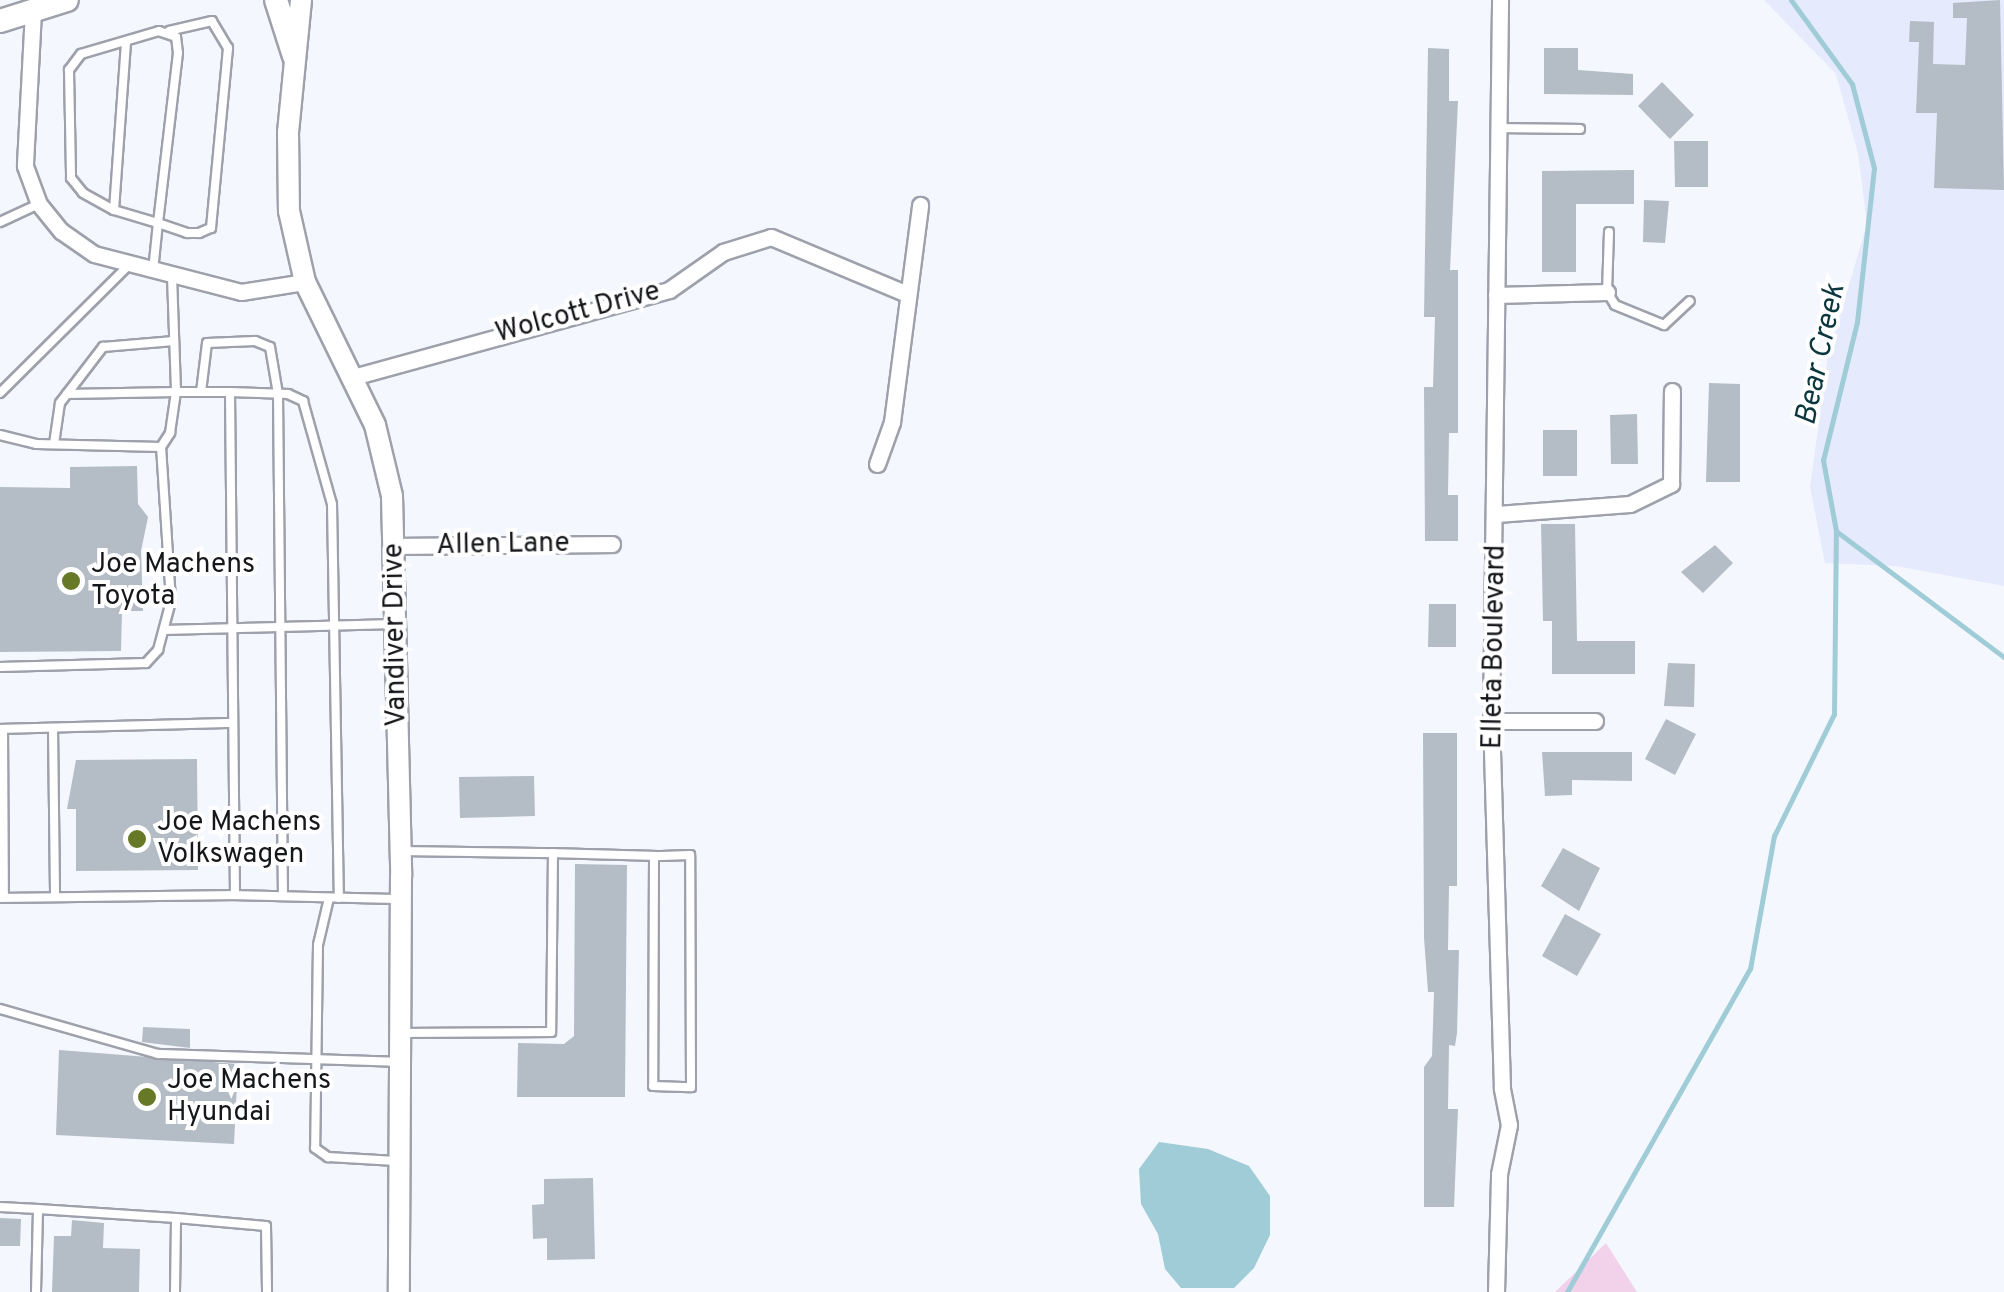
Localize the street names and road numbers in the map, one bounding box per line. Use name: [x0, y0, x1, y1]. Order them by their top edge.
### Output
street label: Wolcott Drive: [492, 275, 664, 351]
street label: Allen Lane: [436, 527, 570, 563]
street label: Vandiver Drive: [378, 543, 414, 727]
street label: Elleta Boulevard: [1476, 544, 1514, 750]

